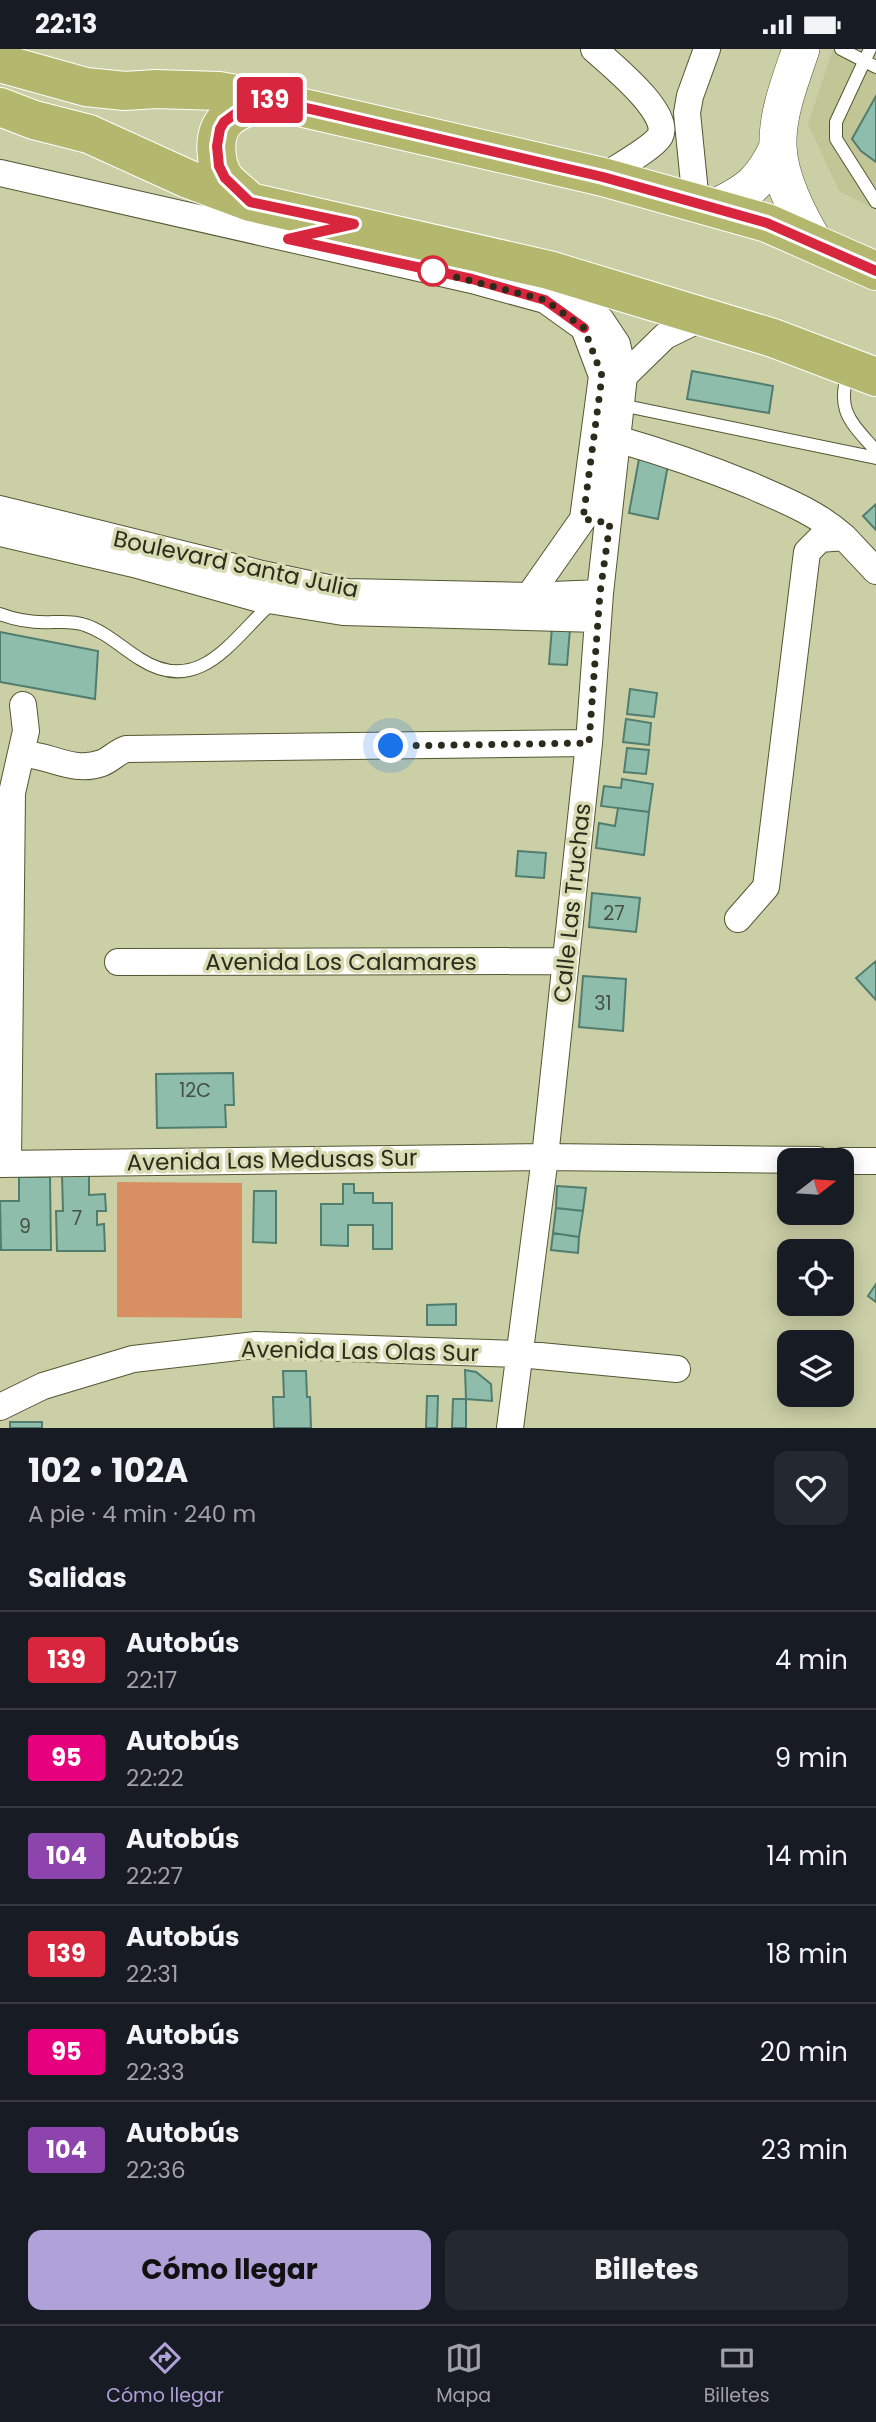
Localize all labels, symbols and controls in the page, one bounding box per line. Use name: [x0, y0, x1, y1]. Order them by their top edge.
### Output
text: 22:13: [35, 6, 98, 42]
line badge: 139: [230, 77, 310, 123]
text: 139: [251, 83, 289, 116]
unlabelled marker: [418, 256, 448, 286]
street label: Boulevard Santa Julia: [111, 522, 361, 606]
your location: [373, 728, 408, 763]
street label: Calle Las Truchas: [546, 802, 598, 1004]
house number: 27: [603, 900, 625, 927]
street label: Avenida Los Calamares: [205, 946, 477, 978]
house number: 31: [594, 990, 612, 1017]
house number: 12C: [179, 1077, 211, 1104]
street label: Avenida Las Medusas Sur: [126, 1141, 418, 1179]
north arrow: [777, 1148, 854, 1225]
map controls: [777, 1148, 854, 1407]
house number: 7: [72, 1205, 82, 1232]
house number: 9: [19, 1213, 31, 1240]
button: locate: [777, 1239, 854, 1316]
button: layers: [777, 1330, 854, 1407]
street label: Avenida Las Olas Sur: [241, 1333, 479, 1369]
text: 102 • 102A: [28, 1447, 188, 1494]
button: heart: [774, 1451, 848, 1525]
text: A pie · 4 min · 240 m: [28, 1498, 256, 1530]
text: Salidas: [28, 1560, 127, 1596]
text: Autobús: [126, 1625, 240, 1661]
text: 4 min: [775, 1642, 848, 1678]
text: 139: [47, 1643, 86, 1676]
text: 22:17: [126, 1664, 177, 1696]
text: Autobús: [126, 1723, 240, 1759]
text: 9 min: [775, 1740, 848, 1776]
text: 95: [51, 1741, 82, 1774]
text: 22:22: [126, 1762, 184, 1794]
text: Autobús: [126, 1821, 240, 1857]
text: 14 min: [767, 1838, 848, 1874]
text: 104: [46, 1839, 87, 1872]
text: 22:27: [126, 1860, 183, 1892]
text: Autobús: [126, 1919, 240, 1955]
text: 18 min: [767, 1936, 848, 1972]
text: 139: [47, 1937, 86, 1970]
text: 22:31: [126, 1958, 178, 1990]
text: Autobús: [126, 2017, 240, 2053]
text: 20 min: [760, 2034, 848, 2070]
text: 95: [51, 2035, 82, 2068]
text: 22:33: [126, 2056, 184, 2088]
text: Autobús: [126, 2115, 240, 2151]
text: 23 min: [761, 2132, 848, 2168]
text: 104: [46, 2133, 87, 2166]
text: 22:36: [126, 2154, 186, 2186]
button: Cómo llegar: [28, 2230, 431, 2310]
button: Billetes: [445, 2230, 848, 2310]
tab: Cómo llegar: [106, 2339, 224, 2410]
tab: Mapa: [436, 2339, 491, 2410]
tab: Billetes: [704, 2339, 770, 2410]

